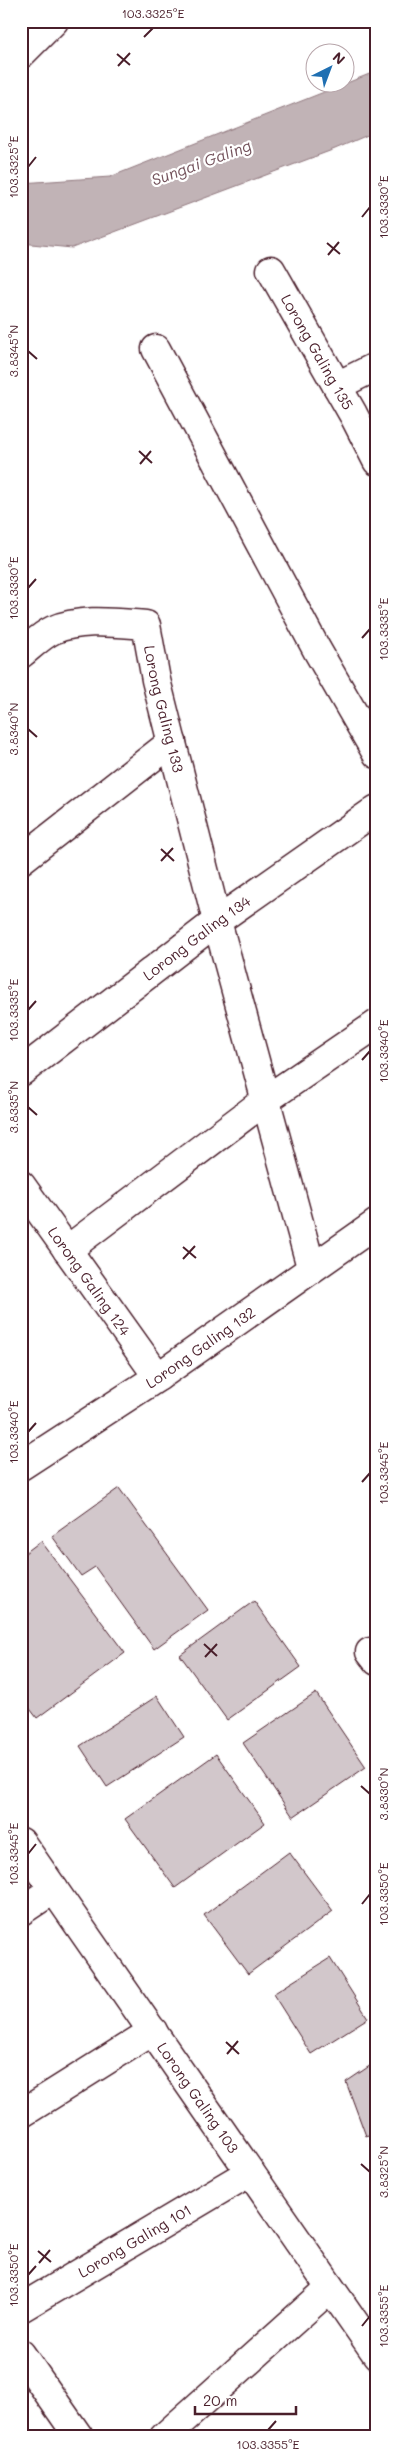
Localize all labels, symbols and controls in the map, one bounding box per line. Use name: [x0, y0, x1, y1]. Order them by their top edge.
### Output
text: 103.3325°E: [122, 5, 184, 21]
north arrow: [306, 42, 356, 92]
text: N: [329, 47, 349, 69]
water label: Sungai Galing: [148, 134, 254, 190]
text: 103.3325°E: [5, 136, 21, 198]
text: 103.3330°E: [375, 175, 391, 239]
street label: Lorong Galing 135: [277, 290, 358, 413]
text: 3.8345°N: [5, 325, 21, 377]
text: 103.3330°E: [5, 556, 21, 620]
text: 103.3335°E: [375, 597, 391, 660]
street label: Lorong Galing 133: [140, 644, 189, 775]
text: 3.8340°N: [5, 703, 21, 755]
street label: Lorong Galing 134: [138, 891, 255, 985]
text: 103.3335°E: [5, 978, 21, 1041]
text: 103.3340°E: [375, 1019, 391, 1083]
text: 3.8335°N: [5, 1081, 21, 1133]
street label: Lorong Galing 124: [44, 1222, 135, 1340]
street label: Lorong Galing 132: [142, 1302, 259, 1393]
text: 103.3340°E: [5, 1400, 21, 1464]
text: 103.3345°E: [375, 1441, 391, 1504]
text: 3.8330°N: [375, 1768, 391, 1820]
text: 103.3345°E: [5, 1822, 21, 1885]
text: 103.3350°E: [375, 1862, 391, 1926]
street label: Lorong Galing 103: [153, 2038, 244, 2157]
text: 3.8325°N: [375, 2146, 391, 2198]
street label: Lorong Galing 101: [74, 2199, 195, 2282]
text: 103.3350°E: [5, 2243, 21, 2307]
text: 103.3355°E: [375, 2284, 391, 2347]
scale bar: [195, 2383, 297, 2415]
text: 20 m: [203, 2390, 237, 2410]
text: 103.3355°E: [237, 2436, 300, 2452]

